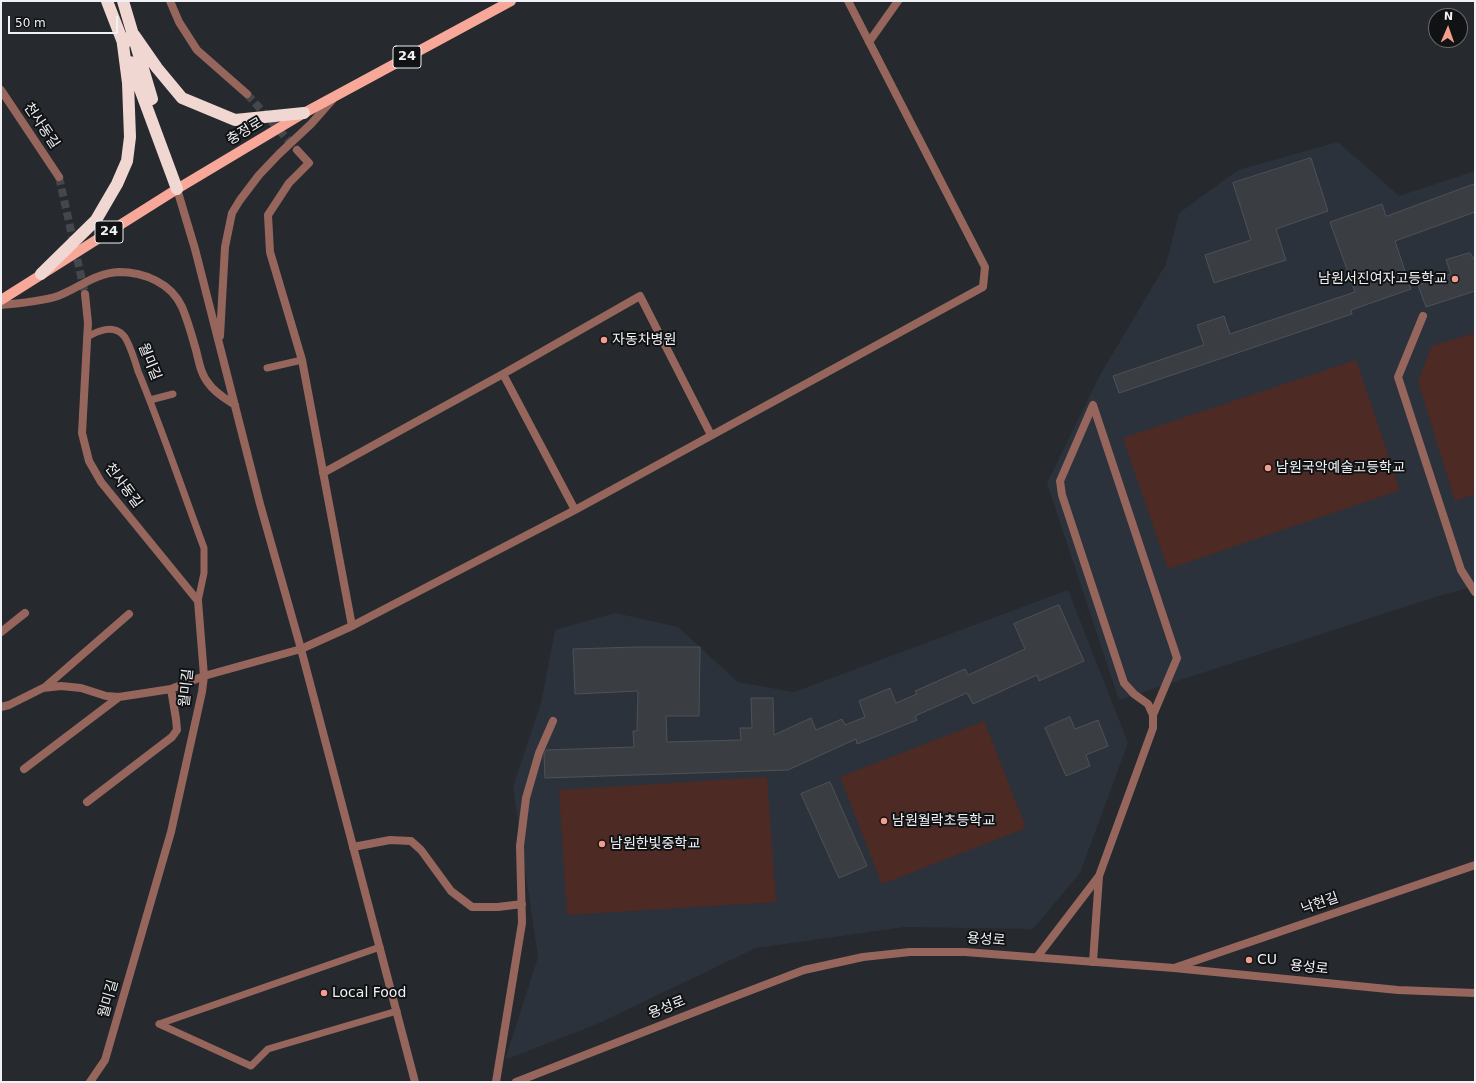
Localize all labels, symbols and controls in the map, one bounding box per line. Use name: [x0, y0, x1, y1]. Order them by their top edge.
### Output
scale bar: [10, 8, 120, 34]
north arrow: [1428, 8, 1468, 48]
text: N: [1444, 10, 1453, 23]
text: 50 m: [15, 16, 46, 30]
road number: 24: [393, 46, 421, 68]
street label: 천사동길: [20, 100, 62, 152]
street label: 충정로: [224, 115, 266, 149]
road number: 24: [95, 221, 123, 243]
place label: 남원서진여자고등학교: [1318, 271, 1447, 287]
marker: 남원서진여자고등학교: [1450, 274, 1460, 284]
place label: 자동차병원: [612, 332, 676, 348]
marker: 자동차병원: [599, 335, 609, 345]
street label: 월미길: [134, 341, 164, 383]
street label: 천사동길: [101, 460, 145, 512]
place label: 남원국악예술고등학교: [1276, 460, 1405, 476]
marker: 남원국악예술고등학교: [1263, 463, 1273, 473]
street label: 월미길: [177, 668, 197, 708]
place label: 남원월락초등학교: [892, 813, 995, 829]
marker: 남원월락초등학교: [879, 816, 889, 826]
place label: 남원한빛중학교: [610, 836, 700, 852]
marker: 남원한빛중학교: [597, 839, 607, 849]
street label: 낙현길: [1299, 890, 1341, 918]
street label: 용성로: [966, 930, 1006, 950]
place label: CU: [1257, 952, 1277, 968]
marker: CU: [1244, 955, 1254, 965]
street label: 용성로: [1289, 958, 1329, 978]
street label: 월미길: [96, 978, 122, 1020]
place label: Local Food: [332, 985, 406, 1001]
marker: Local Food: [319, 988, 329, 998]
street label: 용성로: [646, 993, 688, 1023]

